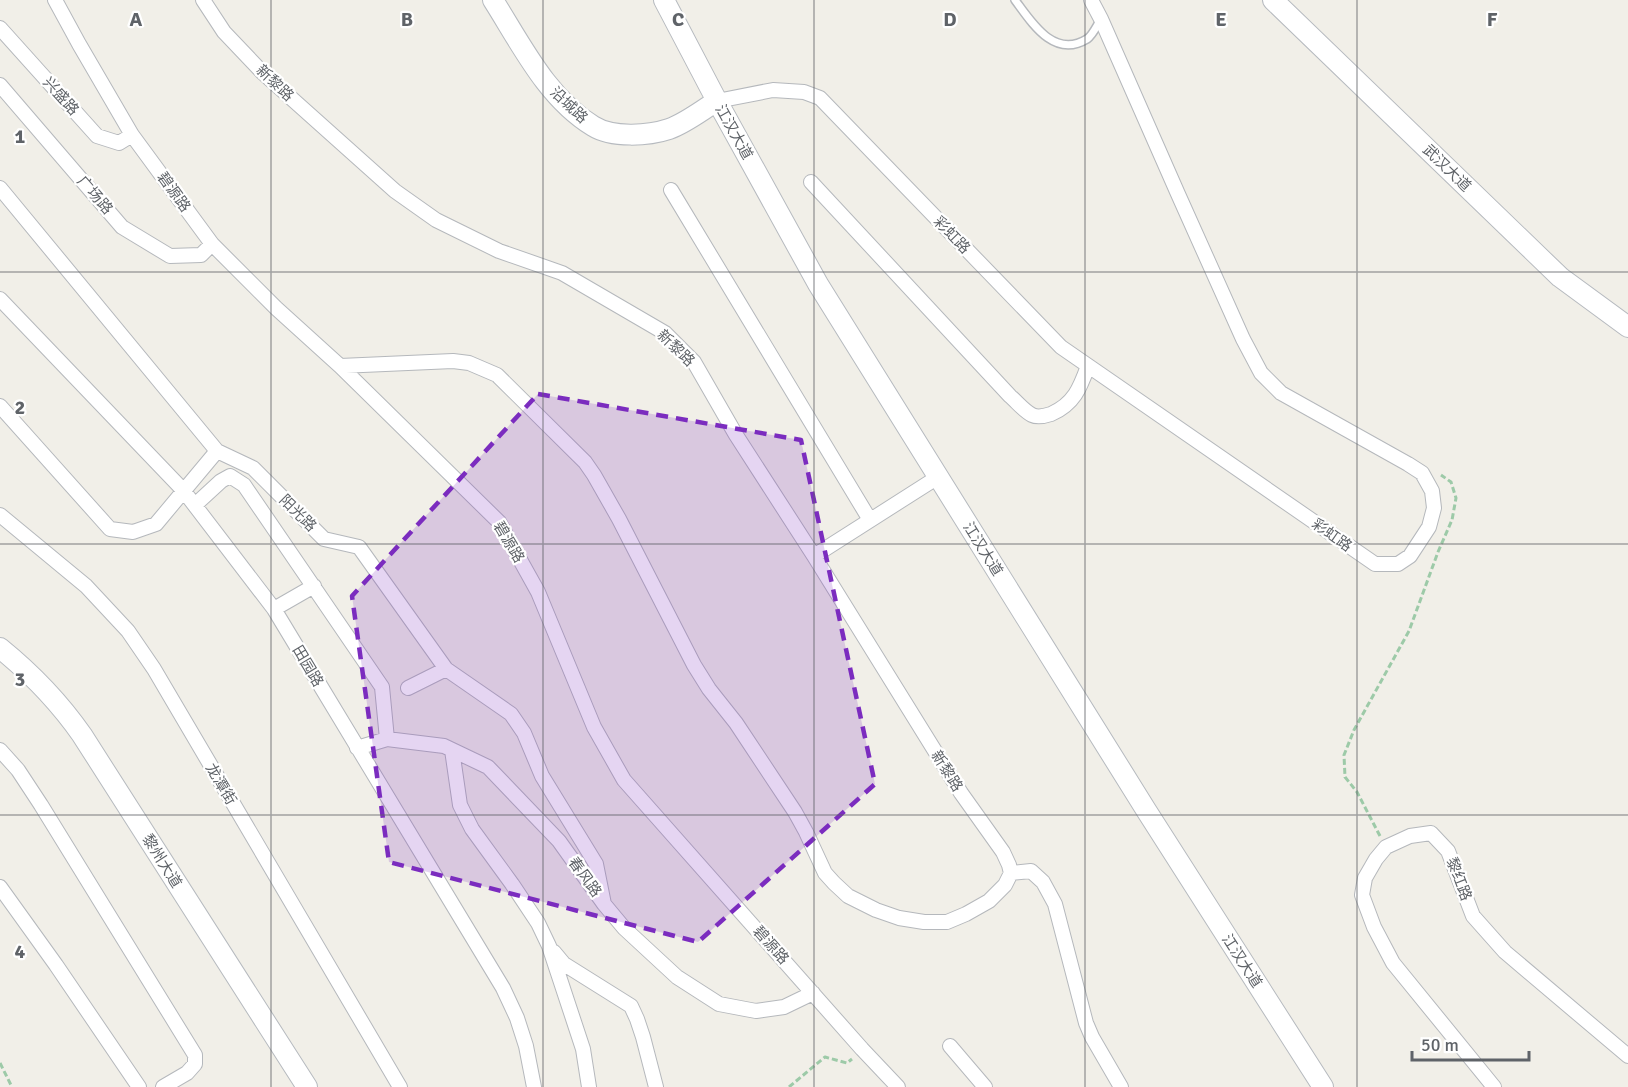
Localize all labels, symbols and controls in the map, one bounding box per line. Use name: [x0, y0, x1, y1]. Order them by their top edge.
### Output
text: A: [130, 7, 143, 32]
text: B: [401, 7, 413, 32]
text: C: [672, 7, 684, 32]
text: D: [943, 7, 957, 32]
text: E: [1215, 7, 1227, 32]
text: F: [1487, 7, 1498, 32]
street label: 新黎路: [252, 61, 298, 105]
street label: 兴盛路: [39, 73, 83, 119]
street label: 沿城路: [546, 83, 592, 127]
street label: 江汉大道: [712, 101, 756, 163]
text: 1: [15, 124, 26, 149]
street label: 武汉大道: [1419, 141, 1475, 195]
street label: 碧源路: [153, 169, 195, 215]
street label: 广场路: [73, 172, 117, 218]
street label: 彩虹路: [930, 213, 974, 257]
street label: 新黎路: [654, 326, 698, 370]
text: 2: [15, 395, 25, 420]
street label: 阳光路: [276, 491, 320, 535]
street label: 彩虹路: [1308, 515, 1356, 555]
street label: 碧源路: [490, 518, 528, 566]
street label: 江汉大道: [959, 519, 1007, 579]
street label: 田园路: [289, 642, 327, 690]
text: 3: [15, 667, 25, 692]
street label: 新黎路: [927, 747, 967, 795]
street label: 龙潭街: [202, 760, 240, 808]
street label: 黎州大道: [138, 831, 186, 891]
street label: 春风路: [564, 854, 606, 900]
street label: 黎红路: [1443, 855, 1475, 903]
street label: 碧源路: [749, 922, 793, 968]
street label: 江汉大道: [1218, 931, 1266, 991]
text: 4: [15, 939, 26, 964]
scale bar: [1412, 1024, 1529, 1062]
text: 50 m: [1421, 1034, 1459, 1056]

